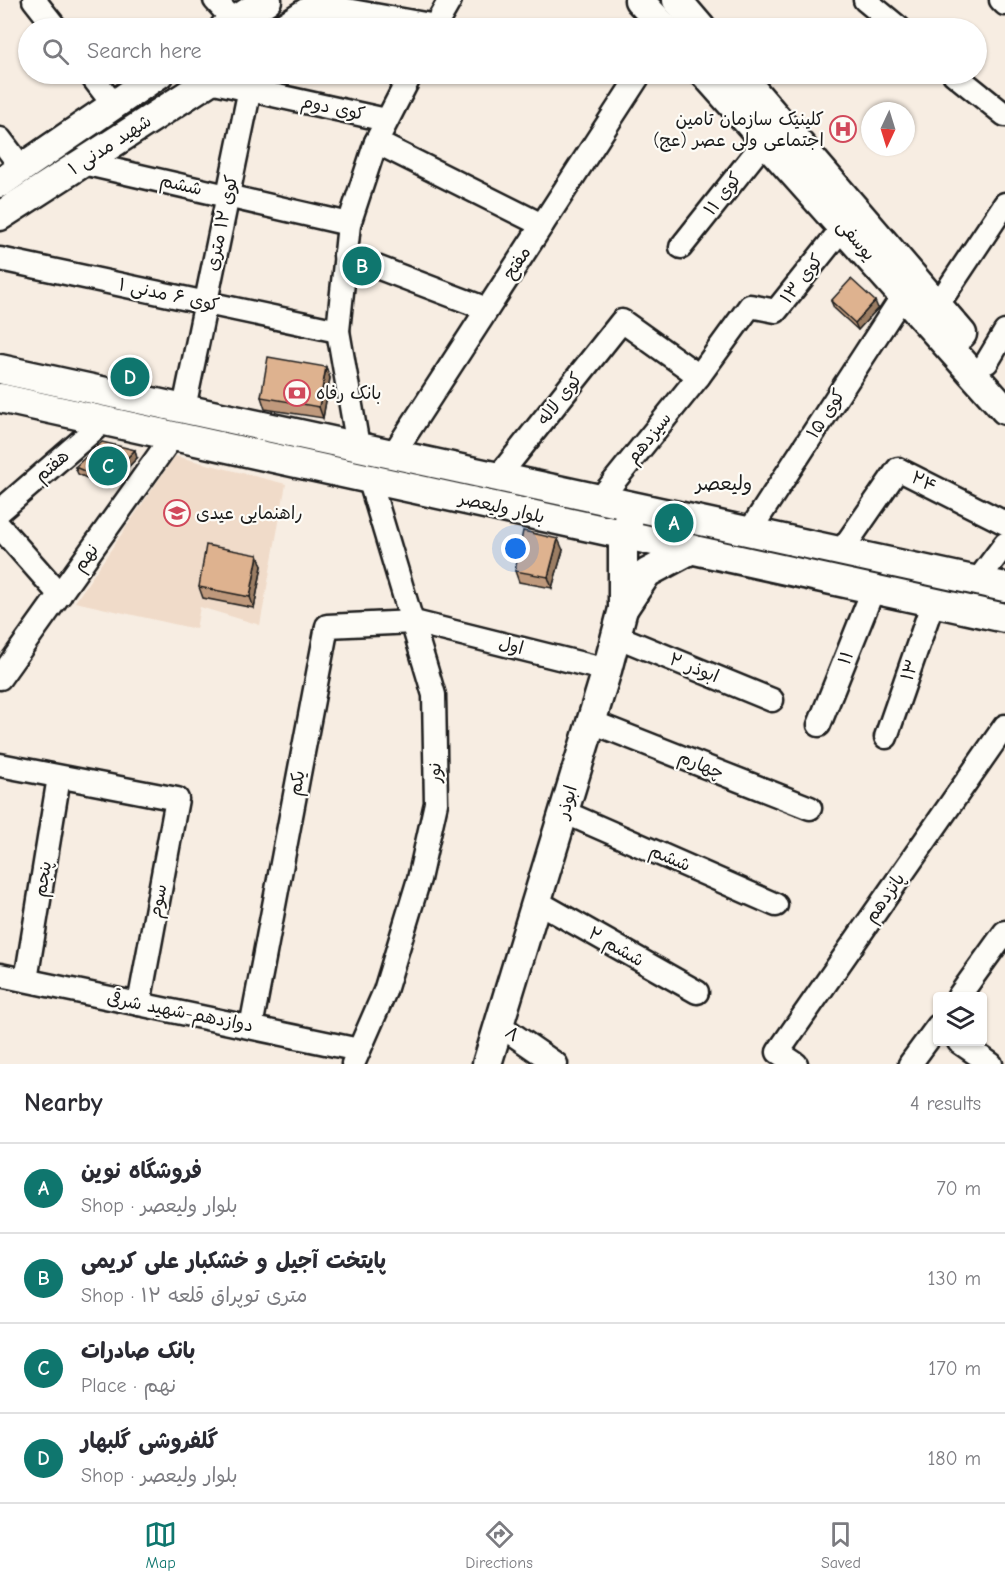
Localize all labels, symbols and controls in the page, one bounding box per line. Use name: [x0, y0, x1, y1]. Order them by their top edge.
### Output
search box: [18, 18, 987, 84]
icon: search: [39, 35, 72, 68]
text: Search here: [87, 38, 202, 64]
street label: کوی دوم: [299, 91, 367, 128]
north arrow: [861, 102, 915, 156]
place label: کلینیک سازمان تامین اجتماعی ولی عصر (عج): [653, 109, 824, 152]
street label: شهید مدنی ۱: [65, 110, 155, 180]
hospital icon: کلینیک سازمان تامین اجتماعی ولی عصر (عج): [828, 114, 858, 144]
street label: کوی ۱۱: [700, 168, 746, 220]
street label: ششم: [157, 170, 204, 203]
street label: کوی ۱۲ متری: [202, 173, 242, 273]
street label: یوسفی: [832, 215, 880, 265]
street label: مفتح: [499, 243, 536, 284]
pin: B: [342, 244, 382, 288]
street label: کوی ۱۳: [776, 250, 828, 308]
street label: کوی ۶ مدنی ۱: [117, 274, 222, 316]
pin: D: [110, 354, 150, 400]
street label: کوی لاله: [533, 368, 587, 429]
bank icon: بانک رفاه: [282, 378, 312, 408]
place label: بانک رفاه: [316, 383, 381, 404]
street label: کوی ۱۵: [802, 385, 850, 443]
street label: سیزدهم: [622, 408, 678, 470]
pin: C: [88, 444, 128, 488]
street label: هفتم: [31, 445, 75, 489]
street label: ۲۴: [908, 467, 940, 497]
district label: ولیعصر: [694, 472, 752, 495]
street label: بلوار ولیعصر: [455, 488, 547, 528]
school or university icon: راهنمایی عیدی: [162, 498, 192, 528]
pin: A: [654, 500, 694, 546]
place label: راهنمایی عیدی: [196, 503, 303, 524]
your location: [501, 534, 530, 563]
street label: نهم: [69, 540, 106, 578]
street label: اول: [496, 633, 526, 659]
street label: ۱۱: [834, 648, 858, 668]
street label: ۲ ابوذر: [666, 649, 722, 687]
street label: ۱۳: [897, 657, 923, 683]
street label: چهارم: [674, 746, 727, 786]
street label: نور: [424, 762, 446, 785]
street label: یکم: [284, 768, 313, 798]
street label: ابوذر: [551, 783, 582, 823]
street label: ششم: [645, 840, 694, 879]
street label: پنجم: [30, 859, 59, 899]
street label: پانزدهم: [860, 869, 912, 929]
street label: سوم: [144, 882, 175, 920]
street label: ششم ۲: [583, 923, 648, 974]
street label: دوازدهم-شهید شرقی: [104, 986, 255, 1039]
map controls: [933, 992, 987, 1046]
button: layers: [933, 992, 987, 1046]
street label: ۸: [501, 1022, 523, 1046]
text: Nearby: [24, 1088, 103, 1118]
text: 4 results: [910, 1092, 981, 1115]
text: فروشگاه نوین: [81, 1158, 202, 1184]
text: A: [38, 1177, 49, 1200]
text: 70 m: [936, 1177, 981, 1200]
text: Shop · بلوار ولیعصر: [81, 1194, 238, 1217]
text: پایتخت آجیل و خشکبار علی کریمی: [81, 1248, 386, 1274]
text: B: [37, 1267, 50, 1290]
text: 130 m: [928, 1267, 981, 1290]
text: Shop · ۱۲ متری توپراق قلعه: [81, 1284, 307, 1307]
text: بانک صادرات: [81, 1338, 195, 1364]
text: C: [37, 1357, 50, 1380]
text: 170 m: [928, 1357, 981, 1380]
text: Place · نهم: [81, 1374, 176, 1397]
text: گلفروشی گلبهار: [81, 1428, 218, 1454]
text: D: [37, 1447, 50, 1470]
text: 180 m: [927, 1447, 981, 1470]
text: Shop · بلوار ولیعصر: [81, 1464, 238, 1487]
tab: Map: [144, 1518, 177, 1572]
tab: Directions: [465, 1518, 533, 1572]
tab: Saved: [821, 1518, 861, 1572]

